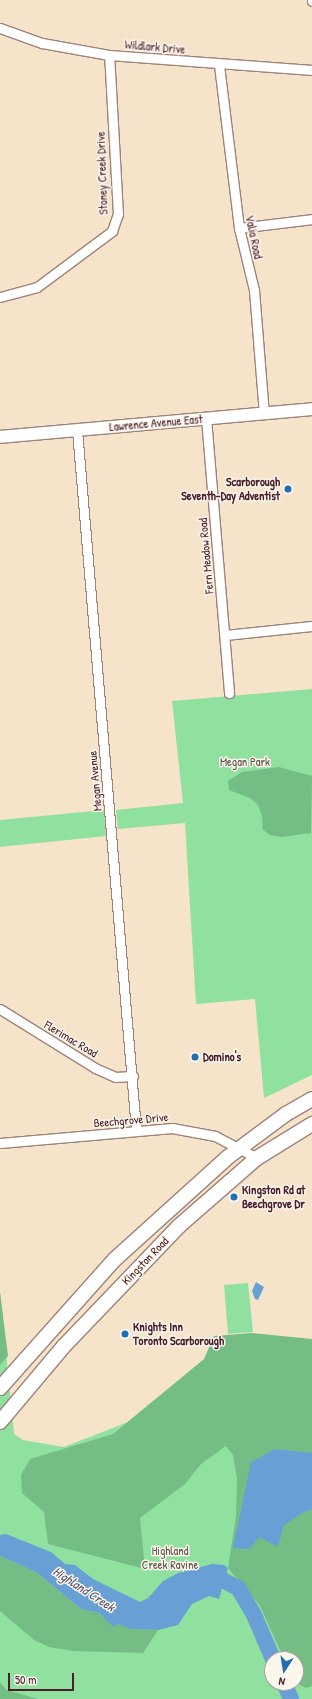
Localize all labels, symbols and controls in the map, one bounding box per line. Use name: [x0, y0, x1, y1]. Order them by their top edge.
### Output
street label: Wildlark Drive: [124, 37, 186, 57]
street label: Stoney Creek Drive: [93, 131, 111, 215]
street label: Valia Road: [242, 214, 266, 260]
street label: Lawrence Avenue East: [109, 412, 203, 434]
place label: Scarborough Seventh-Day Adventist: [181, 475, 280, 503]
marker: Scarborough Seventh-Day Adventist: [283, 484, 293, 494]
street label: Fern Meadow Road: [196, 517, 216, 595]
street label: Megan Avenue: [85, 750, 105, 812]
park label: Megan Park: [220, 755, 270, 769]
street label: Flerimac Road: [42, 1017, 100, 1061]
place label: Domino's: [203, 1050, 241, 1064]
marker: Domino's: [190, 1052, 200, 1062]
street label: Beechgrove Drive: [93, 1110, 169, 1130]
place label: Kingston Rd at Beechgrove Dr: [242, 1183, 305, 1211]
marker: Kingston Rd at Beechgrove Dr: [229, 1192, 239, 1202]
street label: Kingston Road: [119, 1234, 171, 1288]
place label: Knights Inn Toronto Scarborough: [133, 1320, 224, 1348]
marker: Knights Inn Toronto Scarborough: [120, 1329, 130, 1339]
park label: Highland Creek Ravine: [142, 1544, 198, 1572]
water label: Highland Creek: [50, 1563, 118, 1615]
north arrow: [264, 1651, 304, 1691]
scale bar: [10, 1665, 76, 1691]
text: 50 m: [15, 1671, 36, 1688]
text: N: [277, 1674, 286, 1689]

